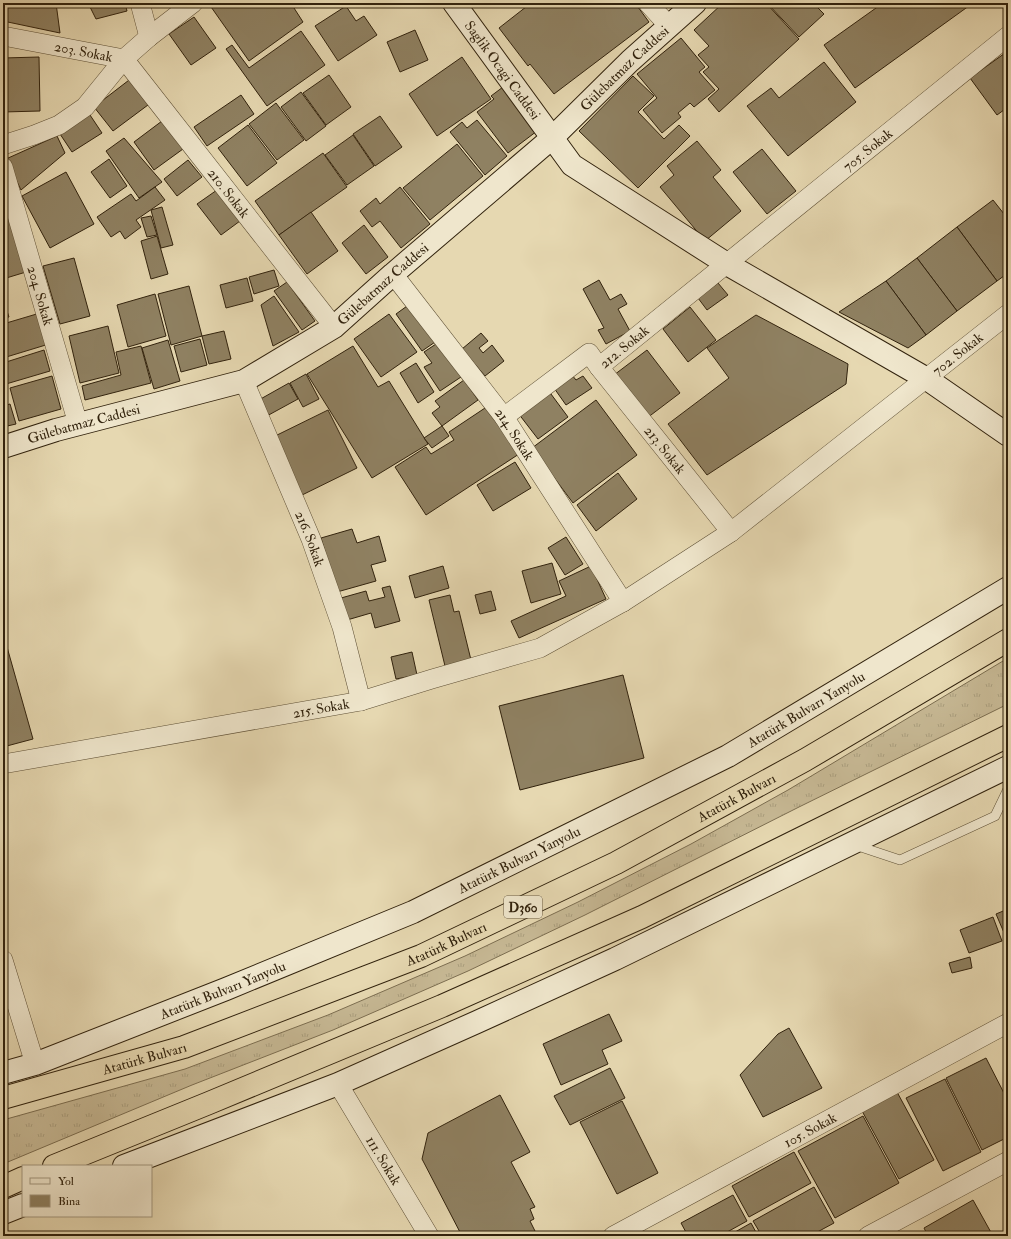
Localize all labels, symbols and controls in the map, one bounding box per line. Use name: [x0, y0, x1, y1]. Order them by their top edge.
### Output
street label: Saglik Ocagi Caddesi: [461, 18, 544, 123]
street label: Gülebatmaz Caddesi: [577, 22, 673, 115]
street label: 203. Sokak: [53, 38, 114, 66]
street label: 705. Sokak: [840, 125, 896, 175]
street label: 210. Sokak: [204, 165, 253, 222]
street label: Gülebatmaz Caddesi: [334, 239, 432, 329]
street label: 204. Sokak: [23, 264, 57, 328]
street label: 212. Sokak: [596, 322, 653, 372]
street label: 702. Sokak: [929, 329, 987, 379]
street label: Gülebatmaz Caddesi: [25, 400, 142, 448]
street label: 214. Sokak: [491, 404, 538, 464]
street label: 213. Sokak: [640, 423, 689, 478]
street label: 216. Sokak: [291, 508, 328, 569]
street label: Atatürk Bulvarı Yanyolu: [743, 668, 868, 752]
street label: 215. Sokak: [292, 695, 351, 722]
street label: Atatürk Bulvarı: [694, 770, 779, 827]
street label: Atatürk Bulvarı Yanyolu: [454, 823, 583, 898]
road number: D360: [504, 896, 542, 918]
street label: Atatürk Bulvarı: [403, 918, 490, 970]
street label: Atatürk Bulvarı Yanyolu: [156, 957, 288, 1024]
street label: Atatürk Bulvarı: [100, 1039, 190, 1079]
street label: 105. Sokak: [781, 1109, 840, 1151]
street label: 111. Sokak: [362, 1133, 405, 1188]
legend: [22, 1165, 152, 1217]
text: Yol: [58, 1174, 74, 1189]
text: Bina: [58, 1194, 81, 1209]

